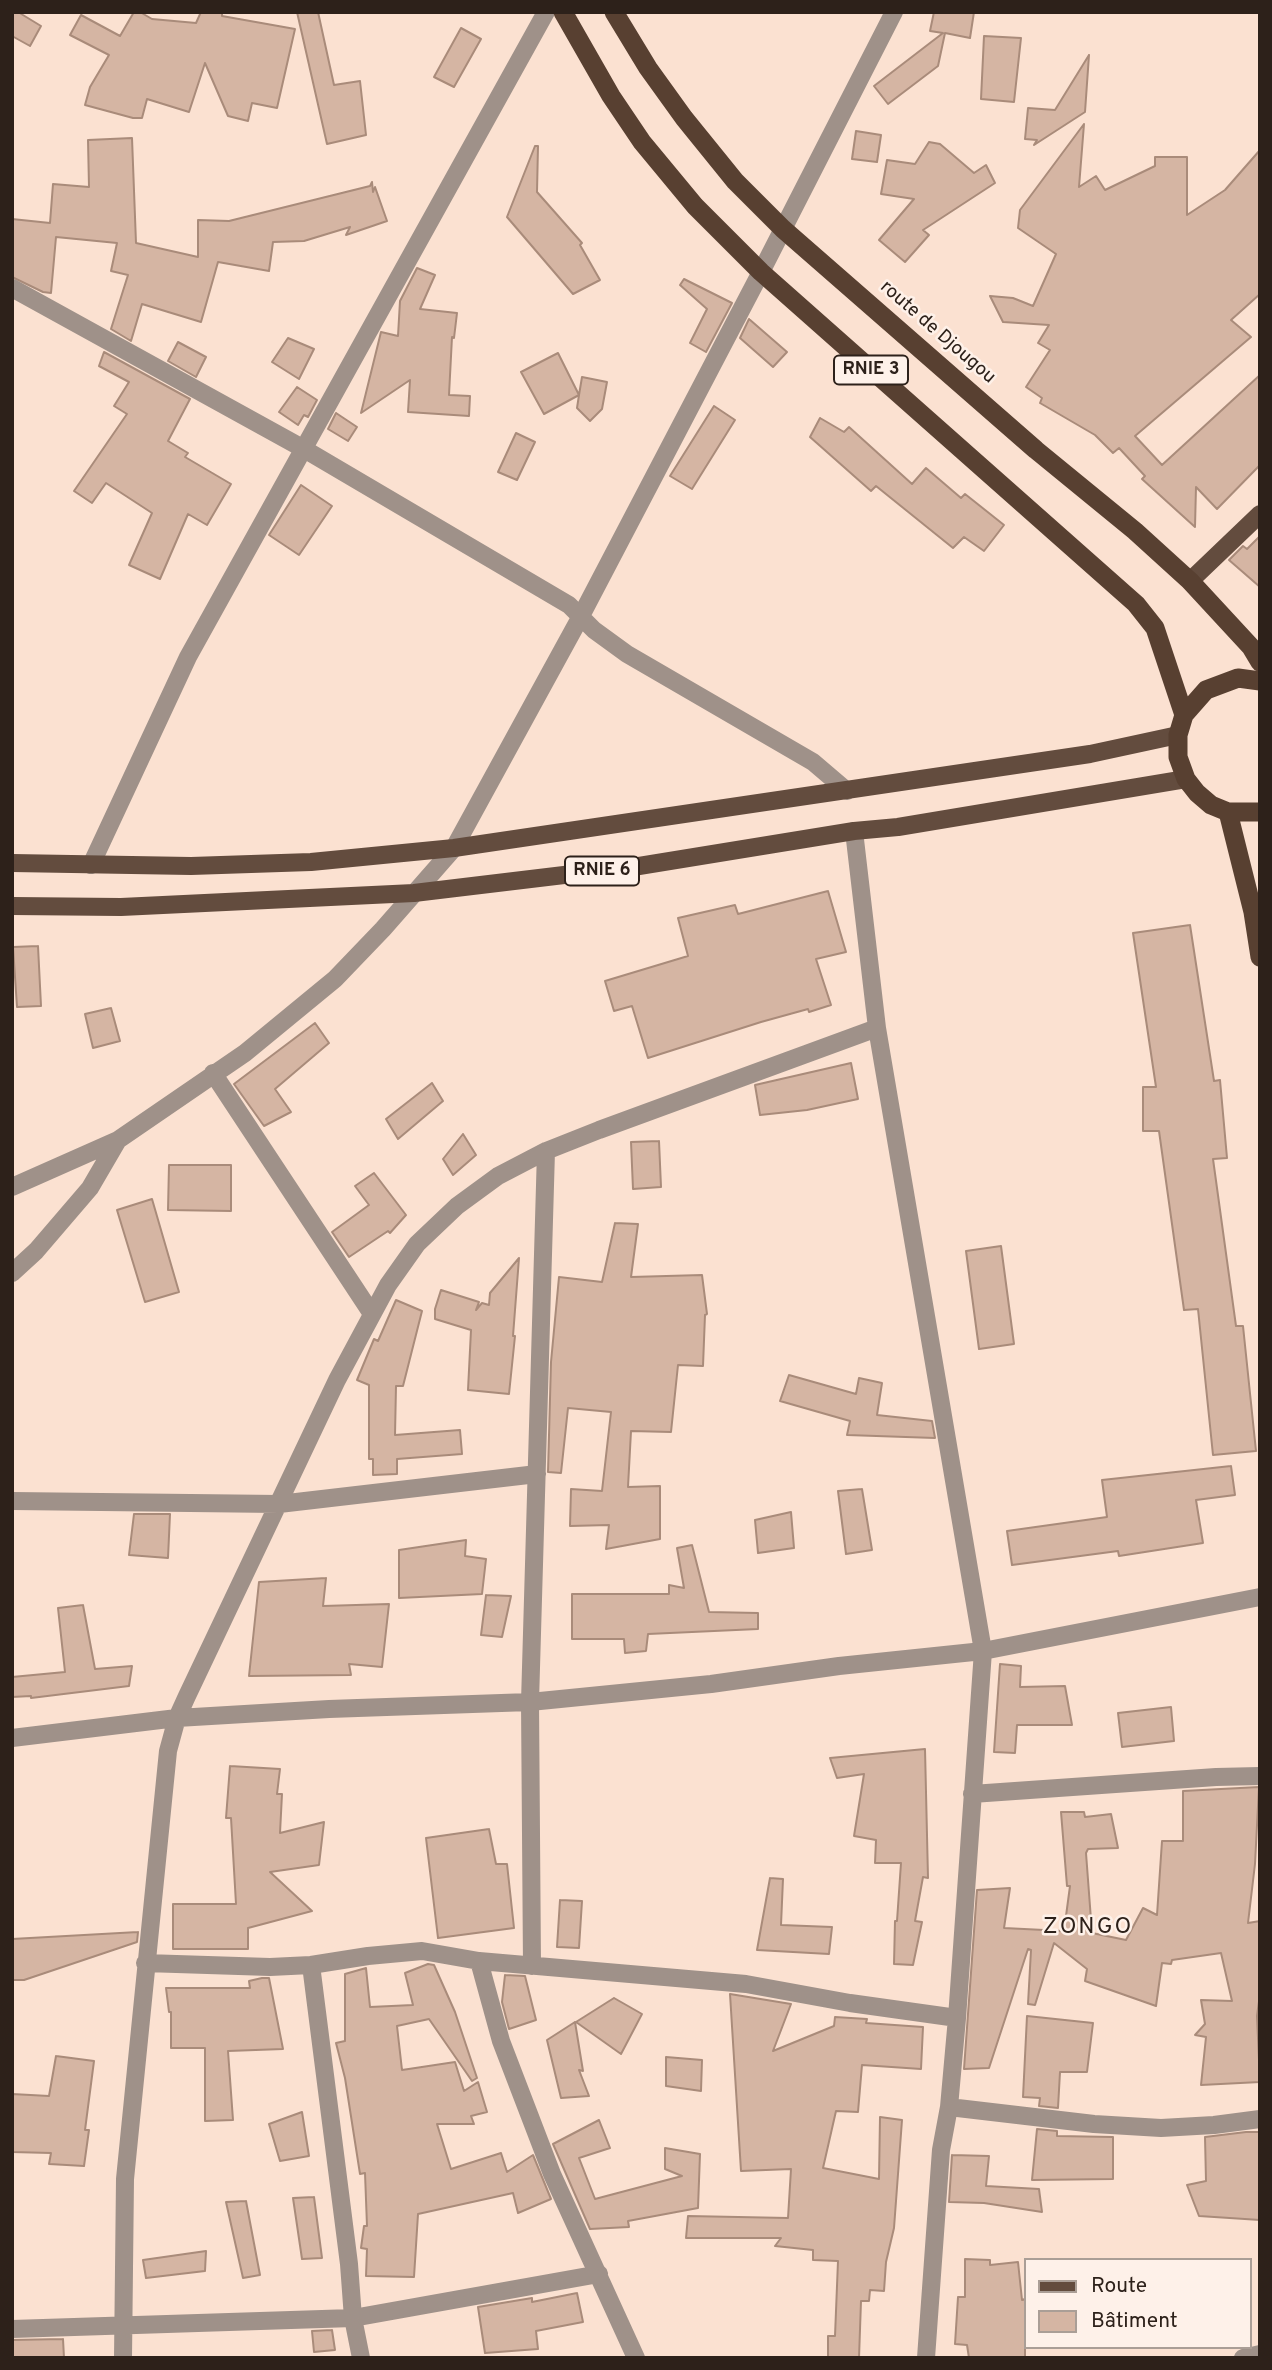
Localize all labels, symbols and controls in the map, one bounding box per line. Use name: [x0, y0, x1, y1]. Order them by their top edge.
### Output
street label: route de Djougou: [874, 276, 1000, 390]
road number: RNIE 3: [834, 356, 908, 384]
road number: RNIE 6: [565, 856, 639, 886]
district label: ZONGO: [1043, 1914, 1133, 1942]
legend: [1024, 2258, 1251, 2349]
text: Route: [1091, 2273, 1147, 2300]
text: Bâtiment: [1091, 2308, 1178, 2335]

